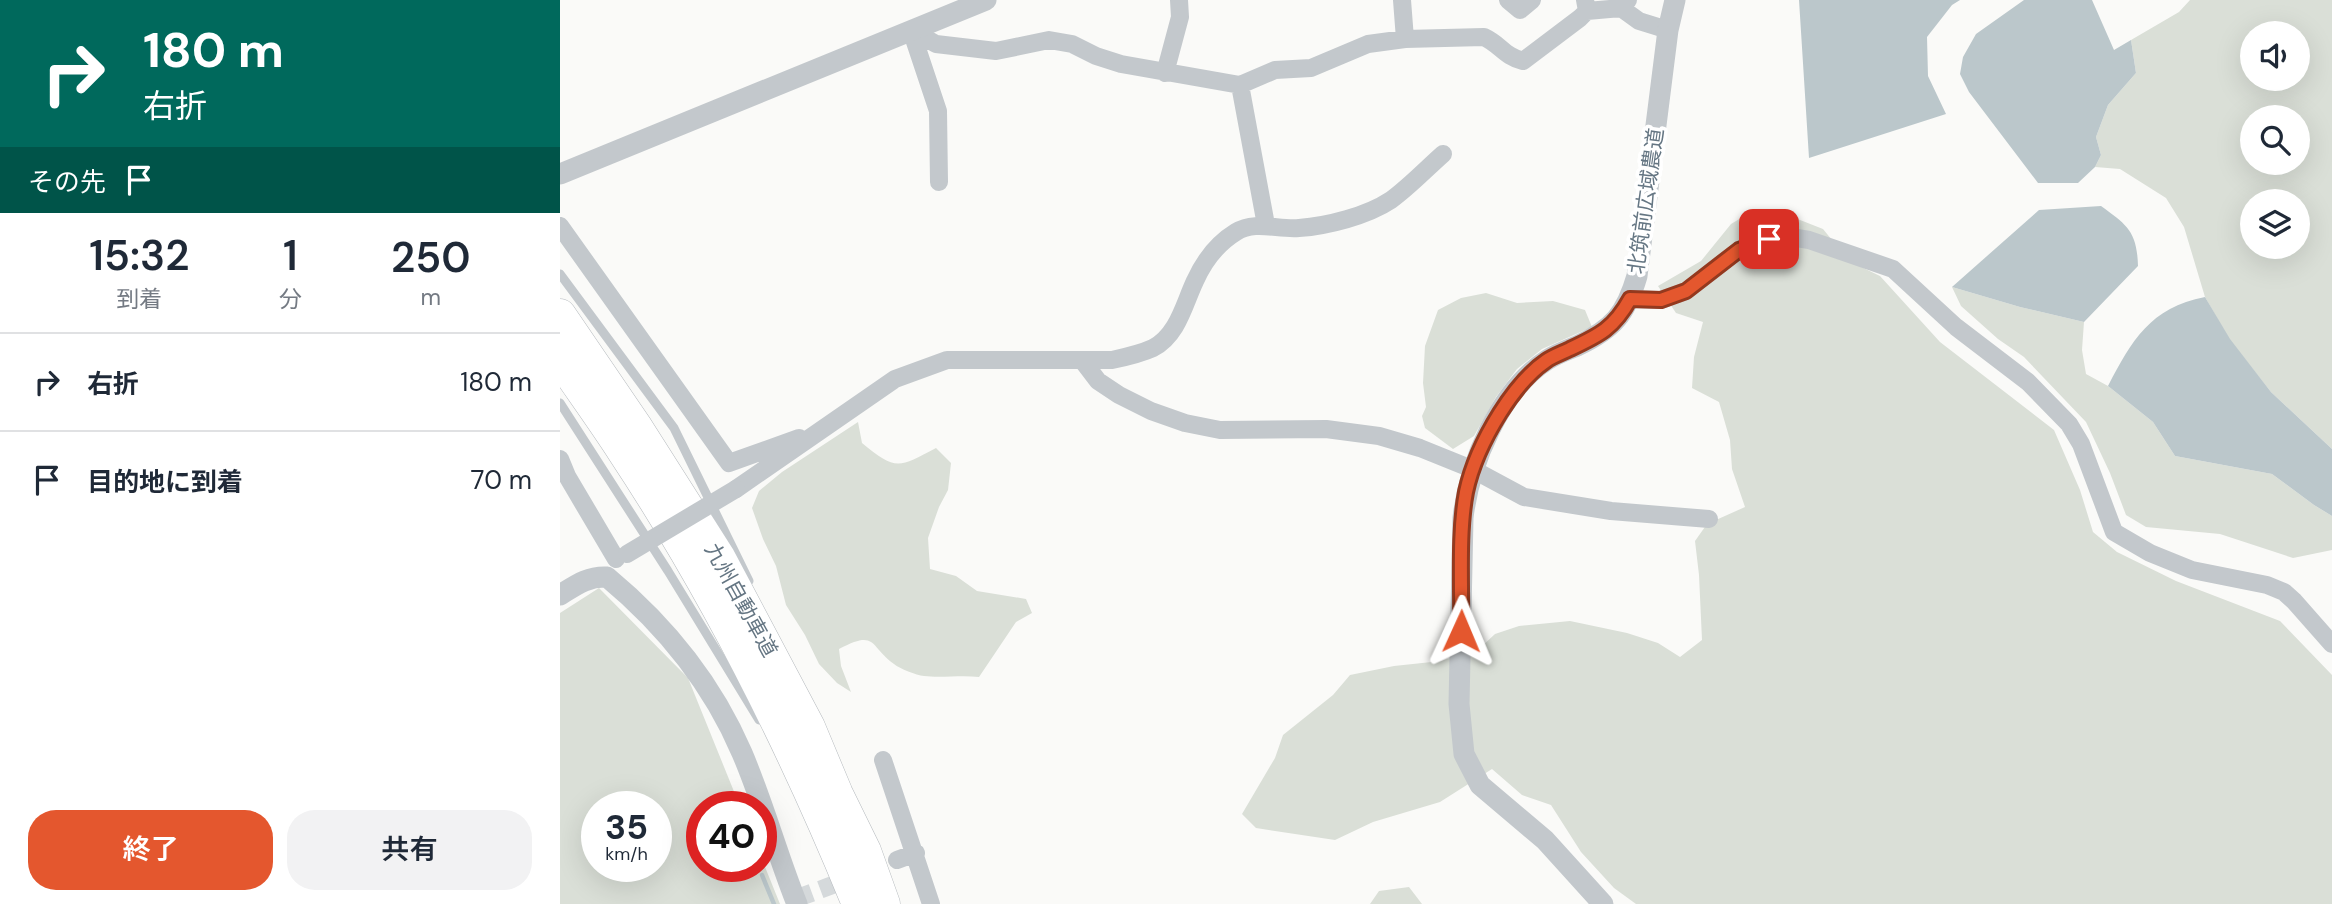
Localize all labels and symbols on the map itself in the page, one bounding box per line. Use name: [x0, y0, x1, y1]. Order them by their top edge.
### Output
street label: 北筑前広域農道: [1622, 126, 1670, 276]
pin: [1739, 209, 1799, 269]
street label: 九州自動車道: [698, 538, 784, 662]
position arrow: [1424, 594, 1498, 668]
speed limit sign: 40: [686, 791, 777, 882]

